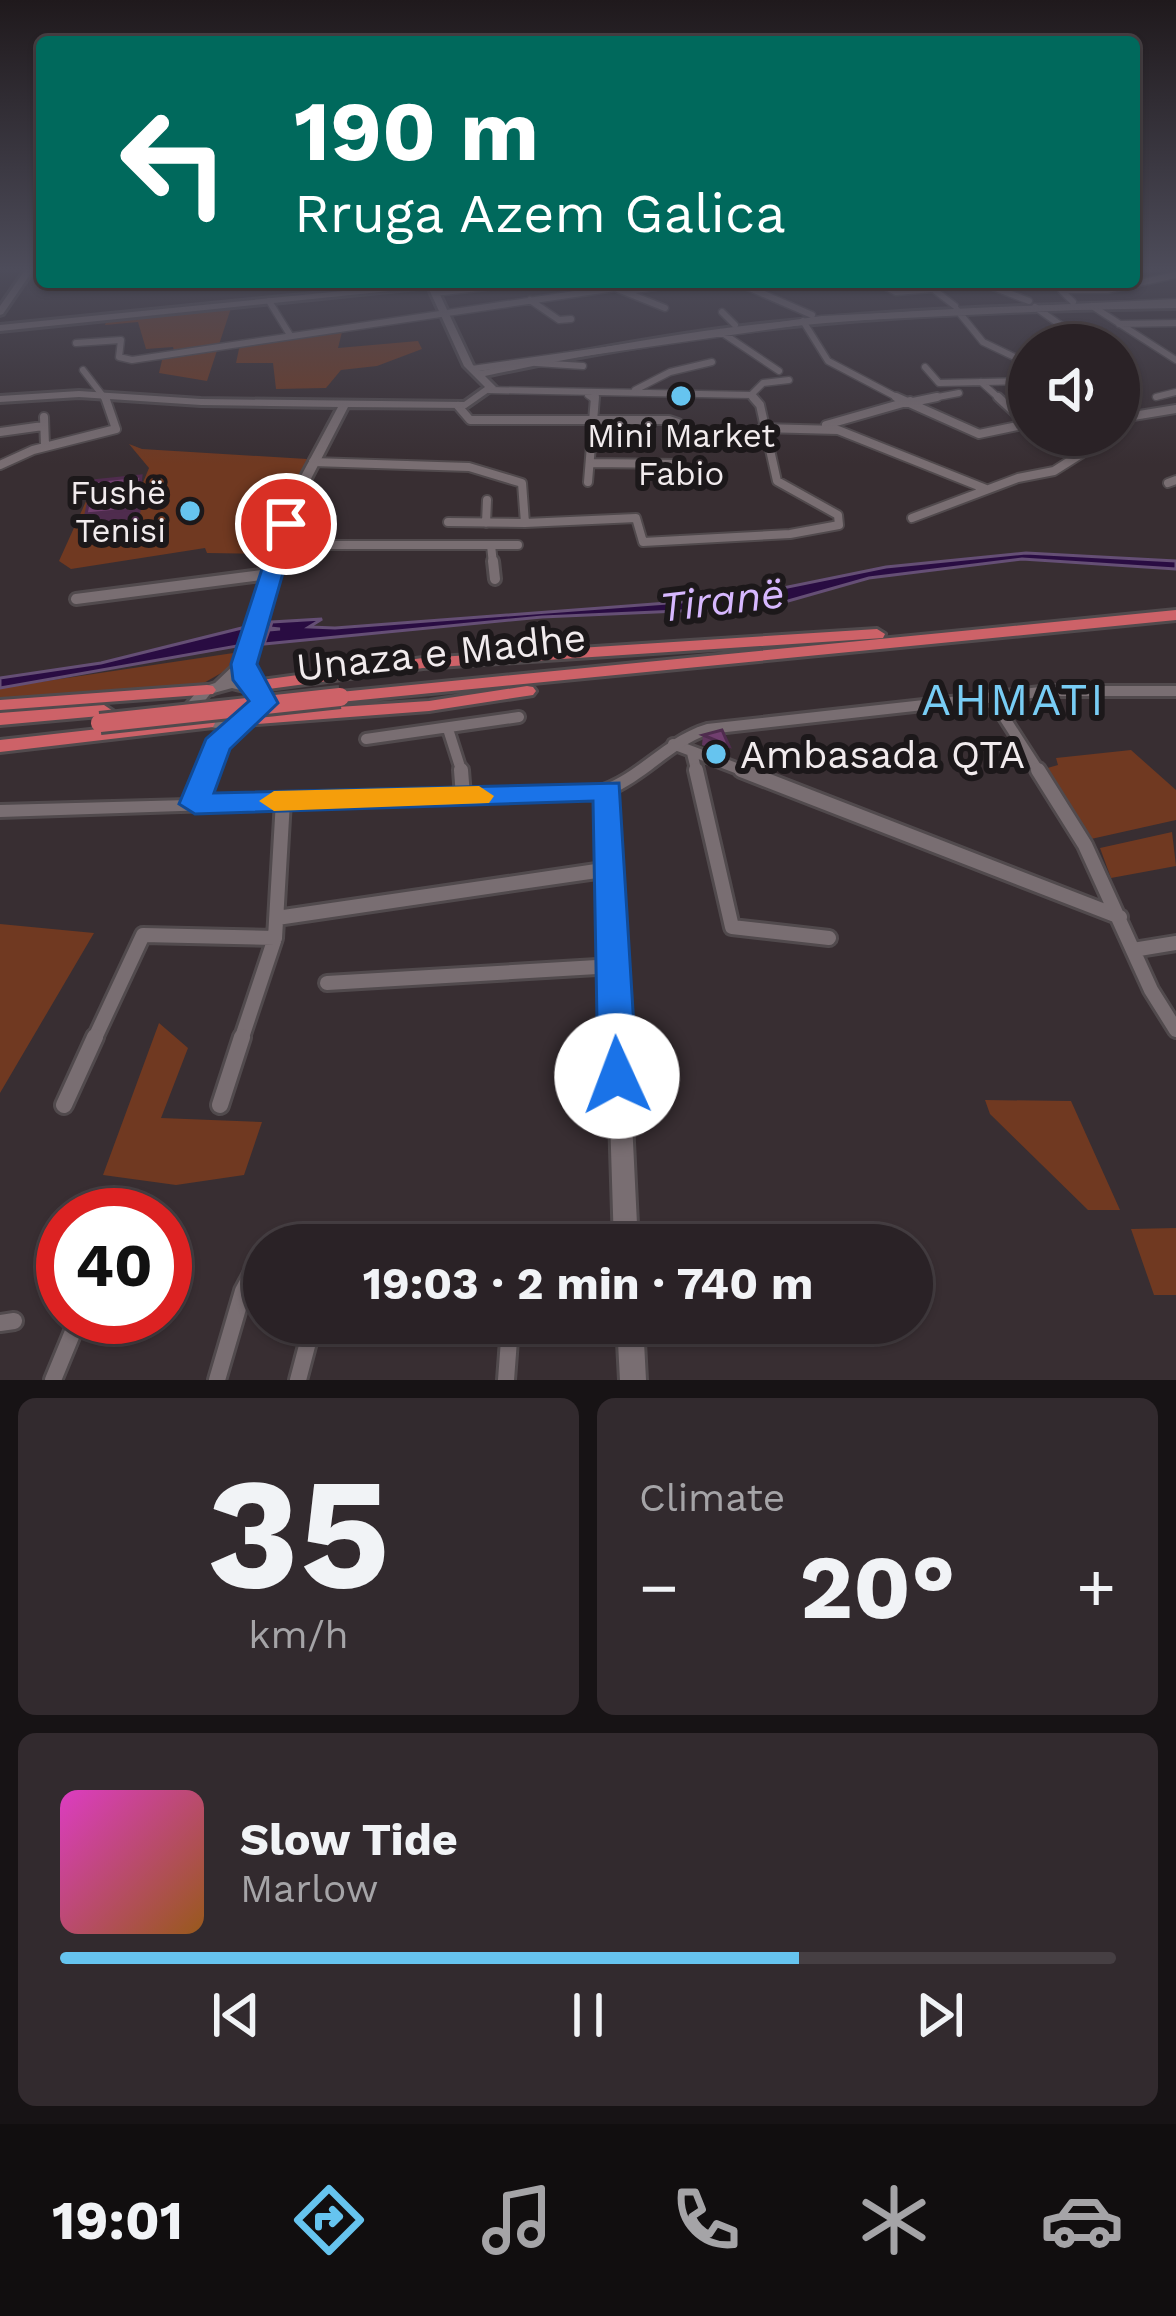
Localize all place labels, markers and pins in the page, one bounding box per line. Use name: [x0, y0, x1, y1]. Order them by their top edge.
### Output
marker: Mini Market Fabio: [668, 383, 694, 409]
place label: Mini Market Fabio: [587, 416, 775, 493]
place label: Fushë Tenisi: [70, 473, 166, 550]
pin: [235, 473, 337, 575]
marker: Fushë Tenisi: [177, 498, 203, 524]
place label: Ambasada QTA: [740, 732, 1025, 777]
marker: Ambasada QTA: [703, 741, 729, 767]

